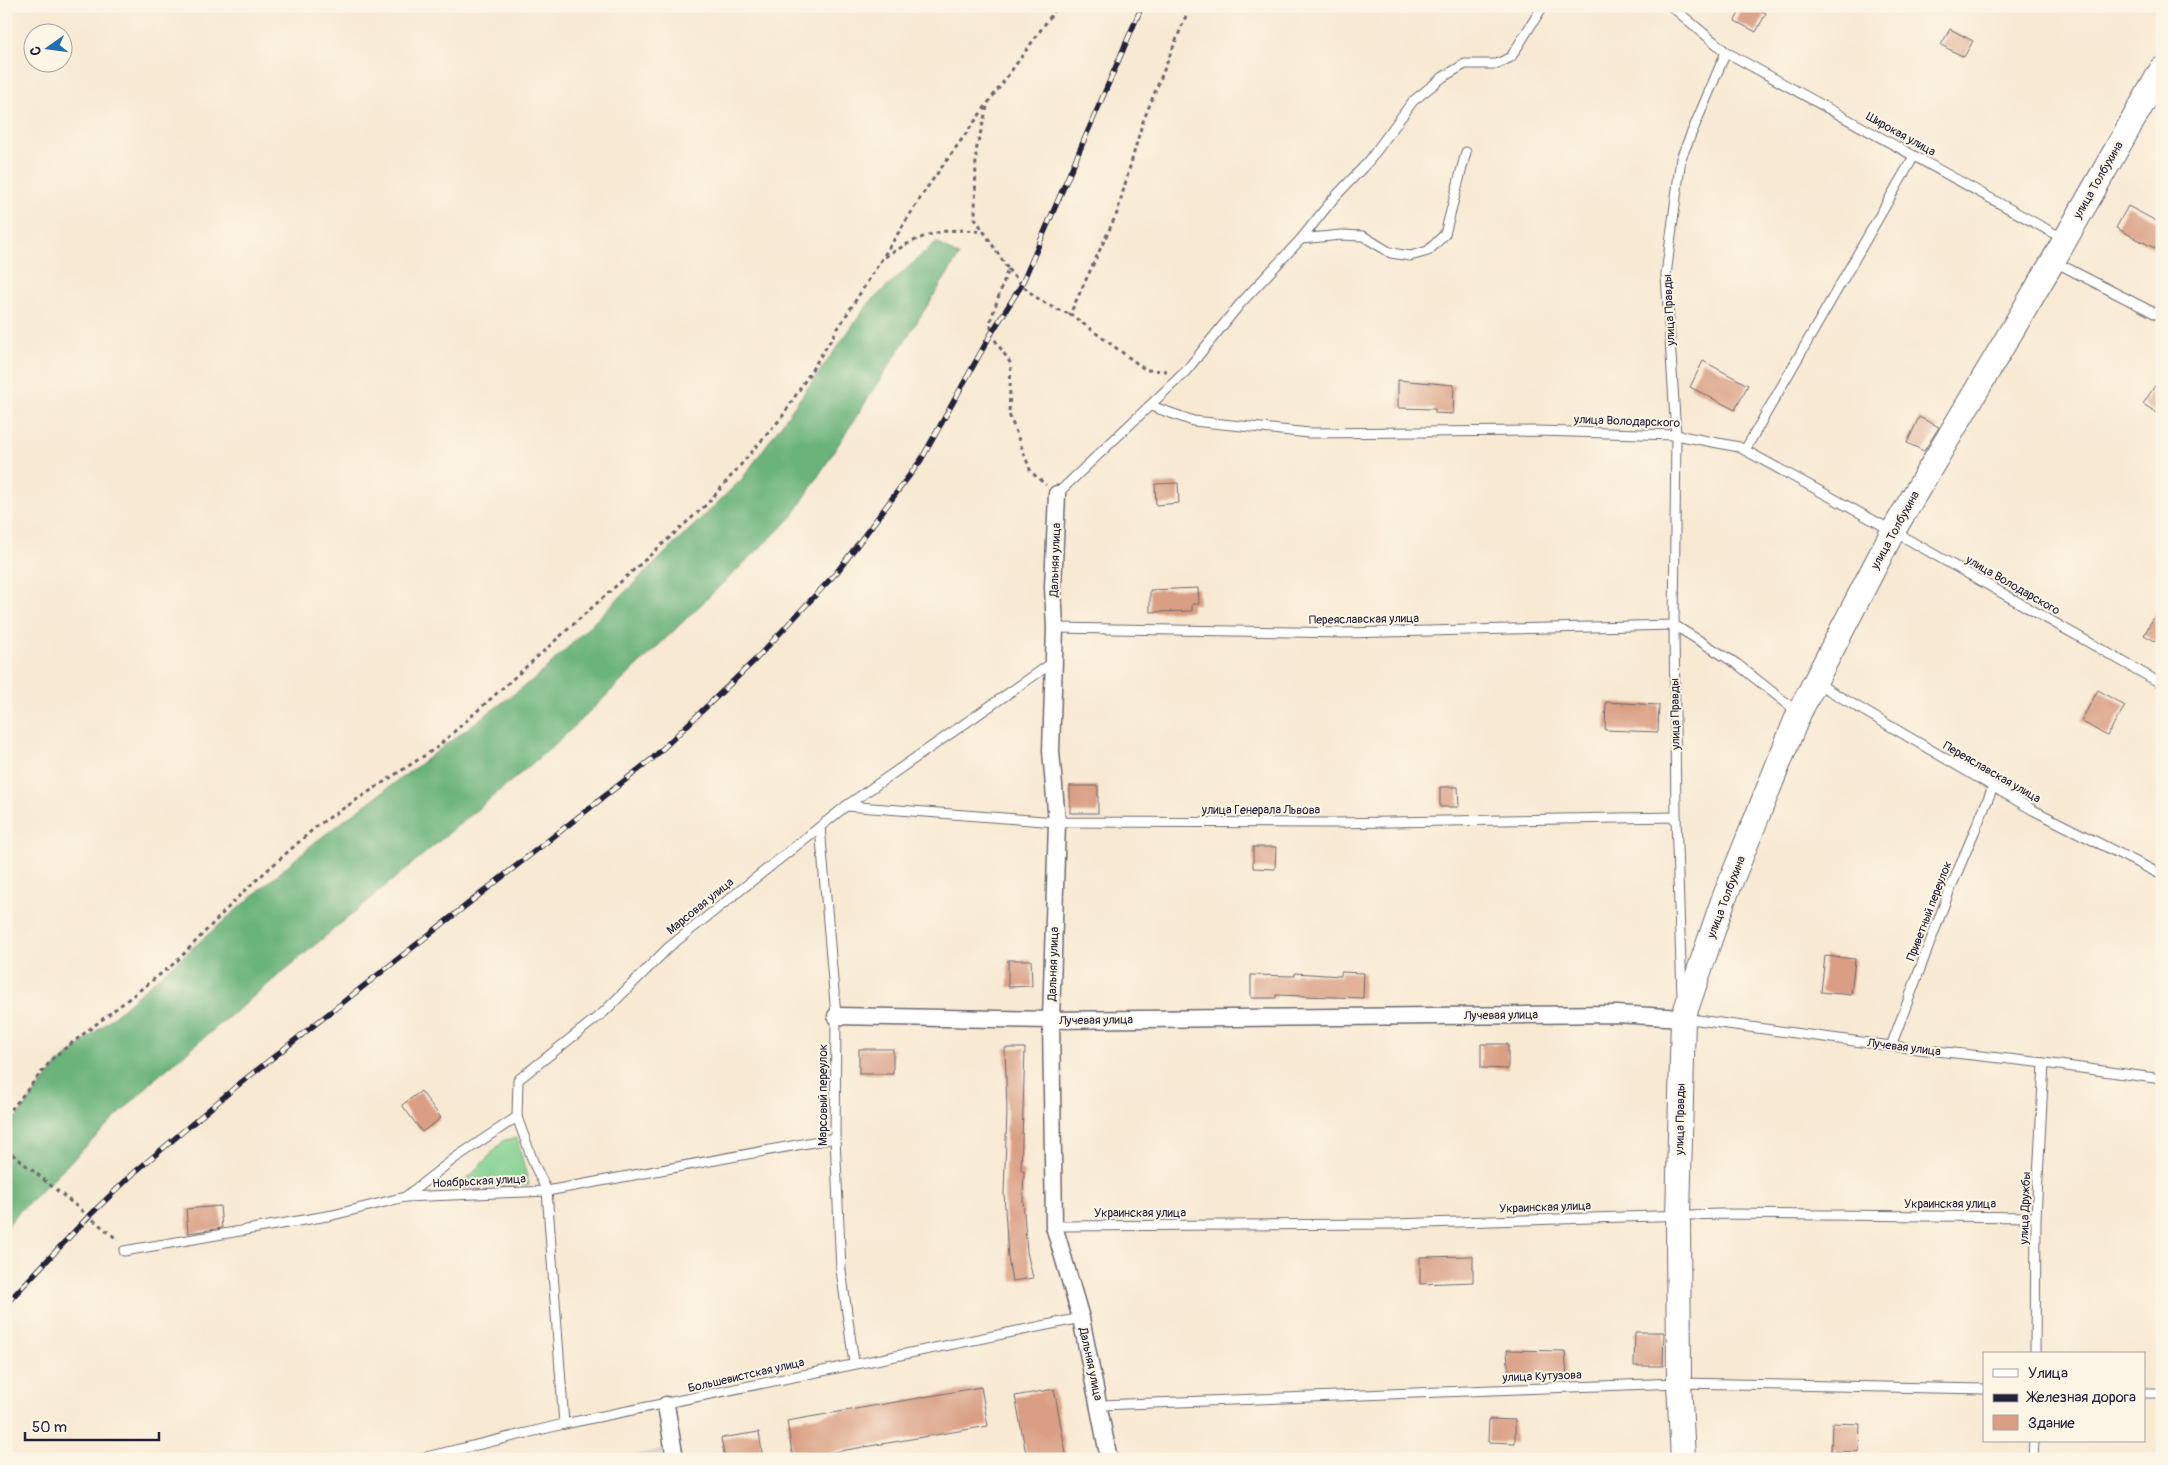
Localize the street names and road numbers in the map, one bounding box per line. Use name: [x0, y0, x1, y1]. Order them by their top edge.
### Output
street label: Широкая улица: [1863, 109, 1938, 160]
street label: улица Толбухина: [2070, 139, 2127, 222]
street label: улица Правды: [1660, 273, 1679, 347]
street label: улица Володарского: [1573, 412, 1681, 431]
street label: улица Толбухина: [1867, 488, 1923, 573]
street label: Дальняя улица: [1047, 522, 1064, 598]
street label: улица Володарского: [1962, 552, 2063, 619]
street label: Переяславская улица: [1309, 611, 1420, 628]
street label: улица Правды: [1667, 678, 1684, 751]
street label: Переяславская улица: [1940, 738, 2044, 807]
street label: улица Генерала Львова: [1201, 803, 1321, 818]
street label: улица Толбухина: [1704, 854, 1749, 941]
street label: Приветный переулок: [1904, 859, 1955, 963]
street label: Марсовая улица: [664, 874, 737, 938]
street label: Дальняя улица: [1045, 926, 1062, 1002]
street label: Лучевая улица: [1463, 1007, 1539, 1024]
street label: Лучевая улица: [1058, 1012, 1134, 1029]
street label: Лучевая улица: [1865, 1035, 1942, 1059]
street label: Марсовый переулок: [816, 1044, 831, 1146]
street label: улица Правды: [1672, 1083, 1689, 1156]
street label: улица Дружбы: [2017, 1171, 2034, 1246]
street label: Ноябрьская улица: [432, 1172, 527, 1191]
street label: Украинская улица: [1904, 1197, 1996, 1212]
street label: Украинская улица: [1499, 1198, 1592, 1217]
street label: Украинская улица: [1094, 1206, 1186, 1221]
street label: Дальняя улица: [1075, 1325, 1106, 1402]
street label: Большевистская улица: [686, 1355, 806, 1396]
street label: улица Кутузова: [1501, 1368, 1582, 1385]

